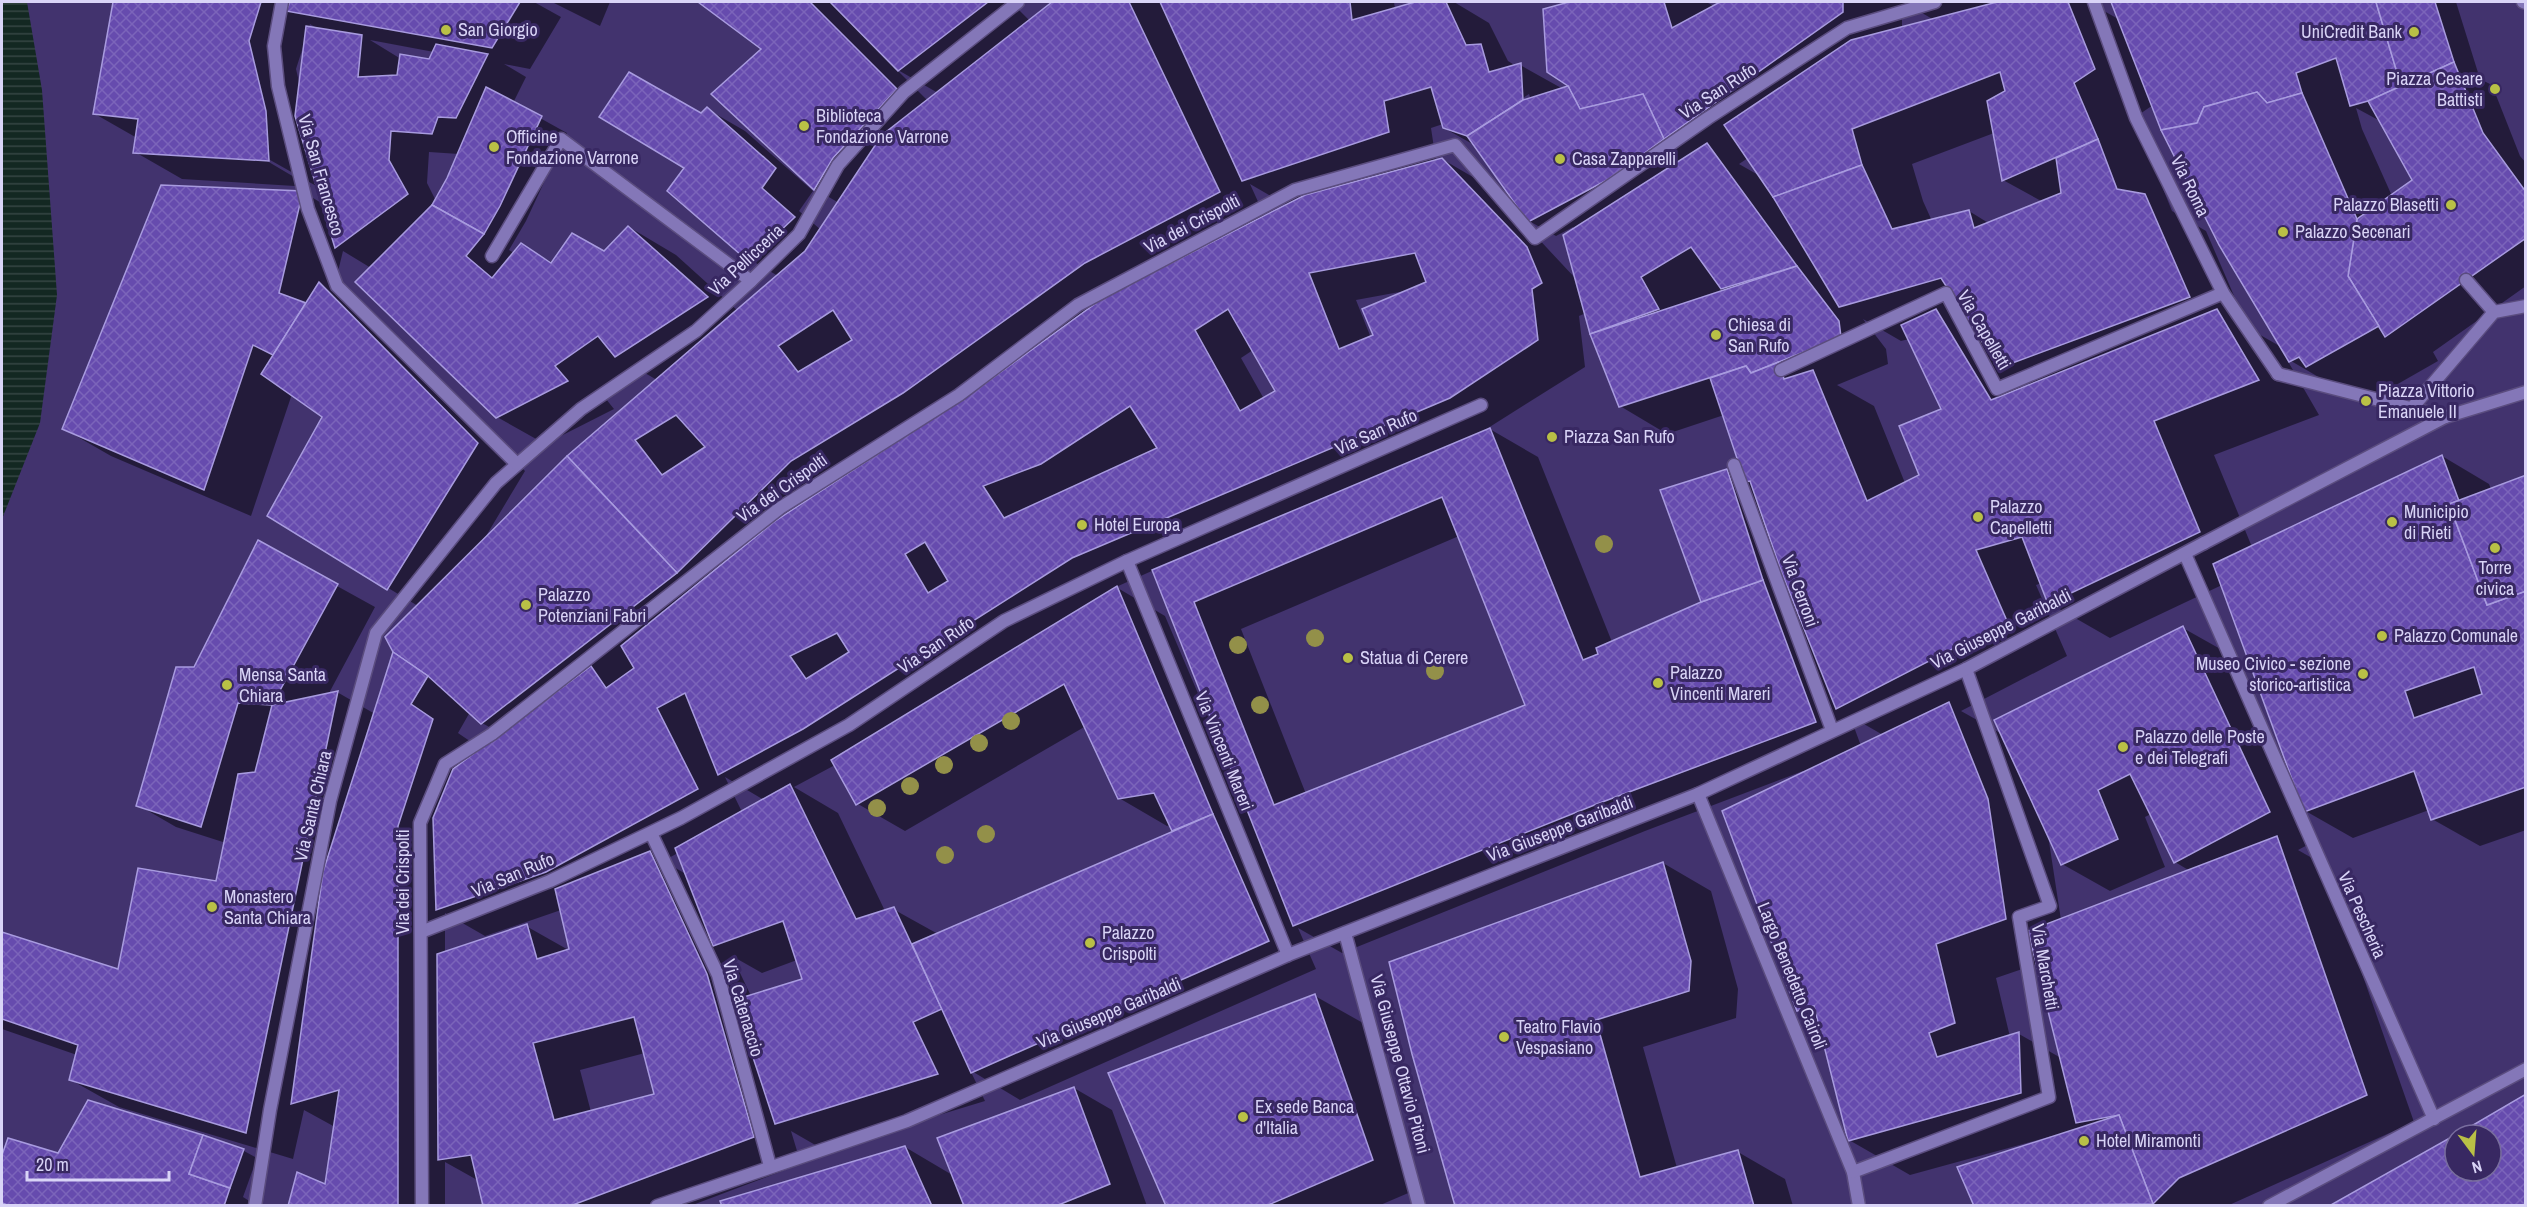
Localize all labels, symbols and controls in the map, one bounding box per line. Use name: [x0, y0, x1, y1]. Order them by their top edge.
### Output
place label: San Giorgio: [458, 17, 538, 42]
place label: UniCredit Bank: [2301, 19, 2403, 44]
marker: San Giorgio: [439, 23, 453, 37]
marker: UniCredit Bank: [2407, 25, 2421, 39]
street label: Via San Rufo: [1674, 56, 1761, 125]
place label: Piazza Cesare Battisti: [2386, 66, 2483, 112]
marker: Piazza Cesare Battisti: [2488, 82, 2502, 96]
place label: Biblioteca Fondazione Varrone: [816, 103, 949, 149]
street label: Via San Francesco: [292, 111, 351, 239]
marker: Biblioteca Fondazione Varrone: [797, 119, 811, 133]
place label: Officine Fondazione Varrone: [506, 124, 639, 170]
marker: Officine Fondazione Varrone: [487, 140, 501, 154]
place label: Casa Zapparelli: [1572, 146, 1676, 171]
street label: Via Roma: [2165, 151, 2216, 221]
marker: Casa Zapparelli: [1553, 152, 1567, 166]
street label: Via dei Crispolti: [1139, 188, 1244, 259]
place label: Palazzo Blasetti: [2333, 192, 2439, 217]
marker: Palazzo Blasetti: [2444, 198, 2458, 212]
street label: Via Pellicceria: [702, 218, 789, 301]
place label: Palazzo Secenari: [2295, 219, 2411, 244]
marker: Palazzo Secenari: [2276, 225, 2290, 239]
street label: Via Capelletti: [1952, 285, 2017, 374]
place label: Chiesa di San Rufo: [1728, 312, 1791, 358]
marker: Chiesa di San Rufo: [1709, 328, 1723, 342]
place label: Piazza Vittorio Emanuele II: [2378, 378, 2475, 424]
marker: Piazza Vittorio Emanuele II: [2359, 394, 2373, 408]
street label: Via San Rufo: [1331, 402, 1421, 461]
place label: Piazza San Rufo: [1564, 424, 1675, 449]
marker: Piazza San Rufo: [1545, 430, 1559, 444]
street label: Via dei Crispolti: [731, 447, 832, 528]
place label: Palazzo Capelletti: [1990, 494, 2052, 540]
place label: Municipio di Rieti: [2404, 499, 2469, 545]
marker: Palazzo Capelletti: [1971, 510, 1985, 524]
place label: Hotel Europa: [1094, 512, 1180, 537]
marker: Municipio di Rieti: [2385, 515, 2399, 529]
marker: Hotel Europa: [1075, 518, 1089, 532]
marker: Torre civica: [2488, 541, 2502, 555]
street label: Via Cerroni: [1776, 551, 1825, 630]
place label: Torre civica: [2476, 555, 2514, 601]
place label: Palazzo Potenziani Fabri: [538, 582, 646, 628]
street label: Via Giuseppe Garibaldi: [1926, 582, 2075, 675]
marker: Palazzo Potenziani Fabri: [519, 598, 533, 612]
street label: Via San Rufo: [892, 610, 979, 679]
place label: Palazzo Comunale: [2394, 623, 2518, 648]
marker: Palazzo Comunale: [2375, 629, 2389, 643]
place label: Statua di Cerere: [1360, 645, 1468, 670]
marker: Statua di Cerere: [1341, 651, 1355, 665]
place label: Museo Civico - sezione storico-artistica: [2196, 651, 2351, 697]
place label: Palazzo Vincenti Mareri: [1670, 660, 1771, 706]
place label: Mensa Santa Chiara: [239, 662, 326, 708]
marker: Museo Civico - sezione storico-artistica: [2356, 667, 2370, 681]
marker: Palazzo Vincenti Mareri: [1651, 676, 1665, 690]
marker: Mensa Santa Chiara: [220, 678, 234, 692]
street label: Via Vincenti Mareri: [1189, 687, 1260, 814]
place label: Palazzo delle Poste e dei Telegrafi: [2135, 724, 2265, 770]
marker: Palazzo delle Poste e dei Telegrafi: [2116, 740, 2130, 754]
street label: Via Santa Chiara: [288, 748, 337, 864]
street label: Via Giuseppe Garibaldi: [1483, 789, 1637, 868]
street label: Via dei Crispolti: [390, 829, 415, 935]
street label: Via San Rufo: [468, 846, 558, 903]
street label: Via Pescheria: [2332, 867, 2393, 962]
place label: Monastero Santa Chiara: [224, 884, 311, 930]
street label: Largo Benedetto Cairoli: [1752, 898, 1833, 1053]
marker: Monastero Santa Chiara: [205, 900, 219, 914]
place label: Palazzo Crispolti: [1102, 920, 1157, 966]
street label: Via Marchetti: [2026, 922, 2065, 1012]
marker: Palazzo Crispolti: [1083, 936, 1097, 950]
street label: Via Catenaccio: [717, 956, 770, 1060]
street label: Via Giuseppe Garibaldi: [1033, 971, 1185, 1054]
street label: Via Giuseppe Ottavio Pitoni: [1365, 972, 1436, 1156]
place label: Teatro Flavio Vespasiano: [1516, 1014, 1601, 1060]
marker: Teatro Flavio Vespasiano: [1497, 1030, 1511, 1044]
place label: Ex sede Banca d'Italia: [1255, 1094, 1354, 1140]
marker: Ex sede Banca d'Italia: [1236, 1110, 1250, 1124]
north arrow: [2443, 1123, 2503, 1183]
place label: Hotel Miramonti: [2096, 1128, 2201, 1153]
marker: Hotel Miramonti: [2077, 1134, 2091, 1148]
scale bar: [27, 1144, 170, 1182]
text: 20 m: [36, 1152, 69, 1177]
text: N: [2470, 1156, 2485, 1179]

